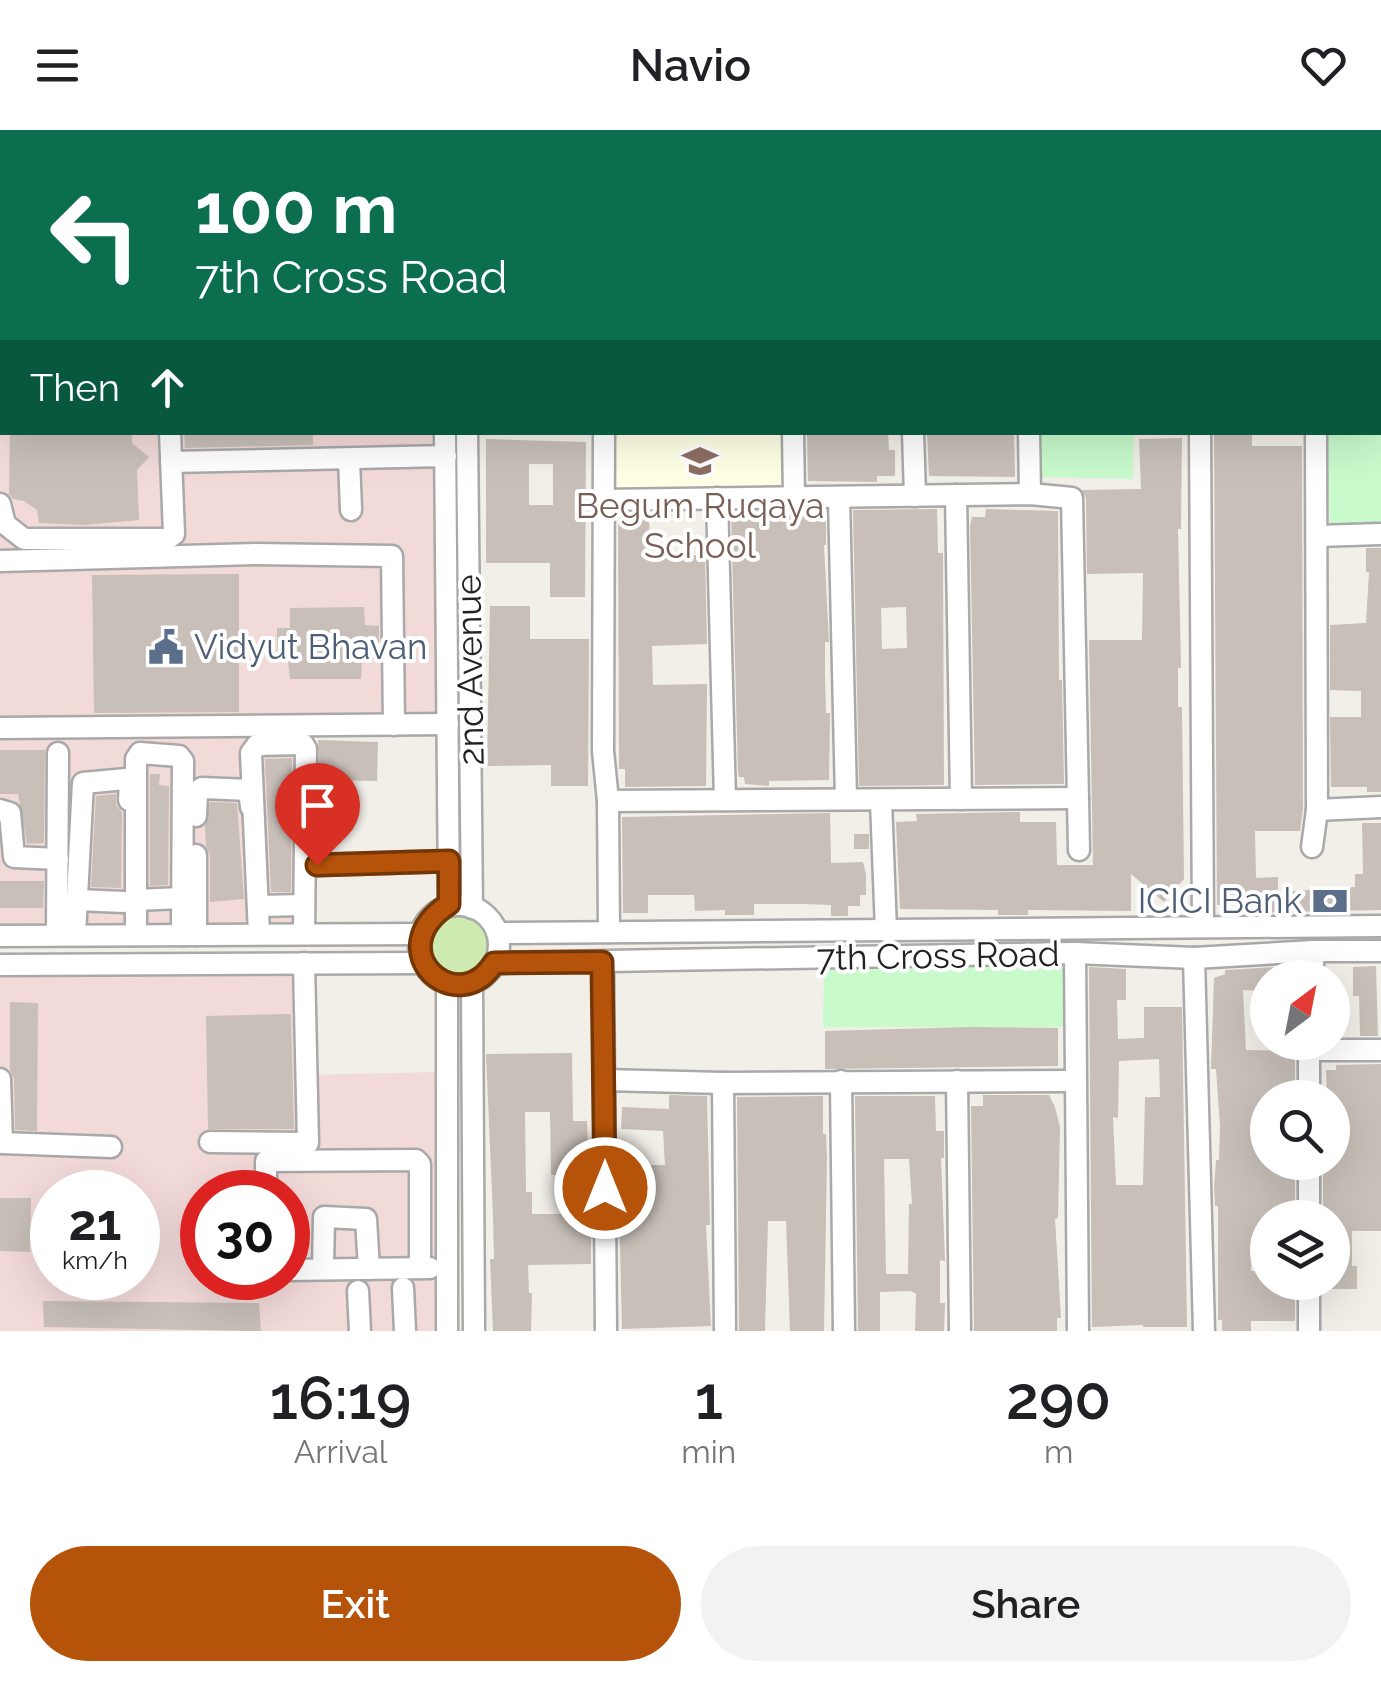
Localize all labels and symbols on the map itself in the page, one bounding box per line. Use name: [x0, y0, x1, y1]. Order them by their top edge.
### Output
school or university icon: Begum Ruqaya School: [681, 442, 719, 480]
place label: Begum Ruqaya School: [576, 485, 824, 566]
street label: 2nd Avenue: [447, 574, 492, 766]
place label: Vidyut Bhavan: [194, 626, 427, 667]
public building icon: Vidyut Bhavan: [147, 628, 185, 666]
pin: [275, 763, 360, 866]
place label: ICICI Bank: [1138, 880, 1302, 921]
bank icon: ICICI Bank: [1311, 882, 1349, 920]
street label: 7th Cross Road: [816, 933, 1060, 978]
north arrow: [1250, 960, 1350, 1060]
position arrow: [553, 1136, 657, 1240]
speed limit sign: 30: [180, 1170, 310, 1300]

